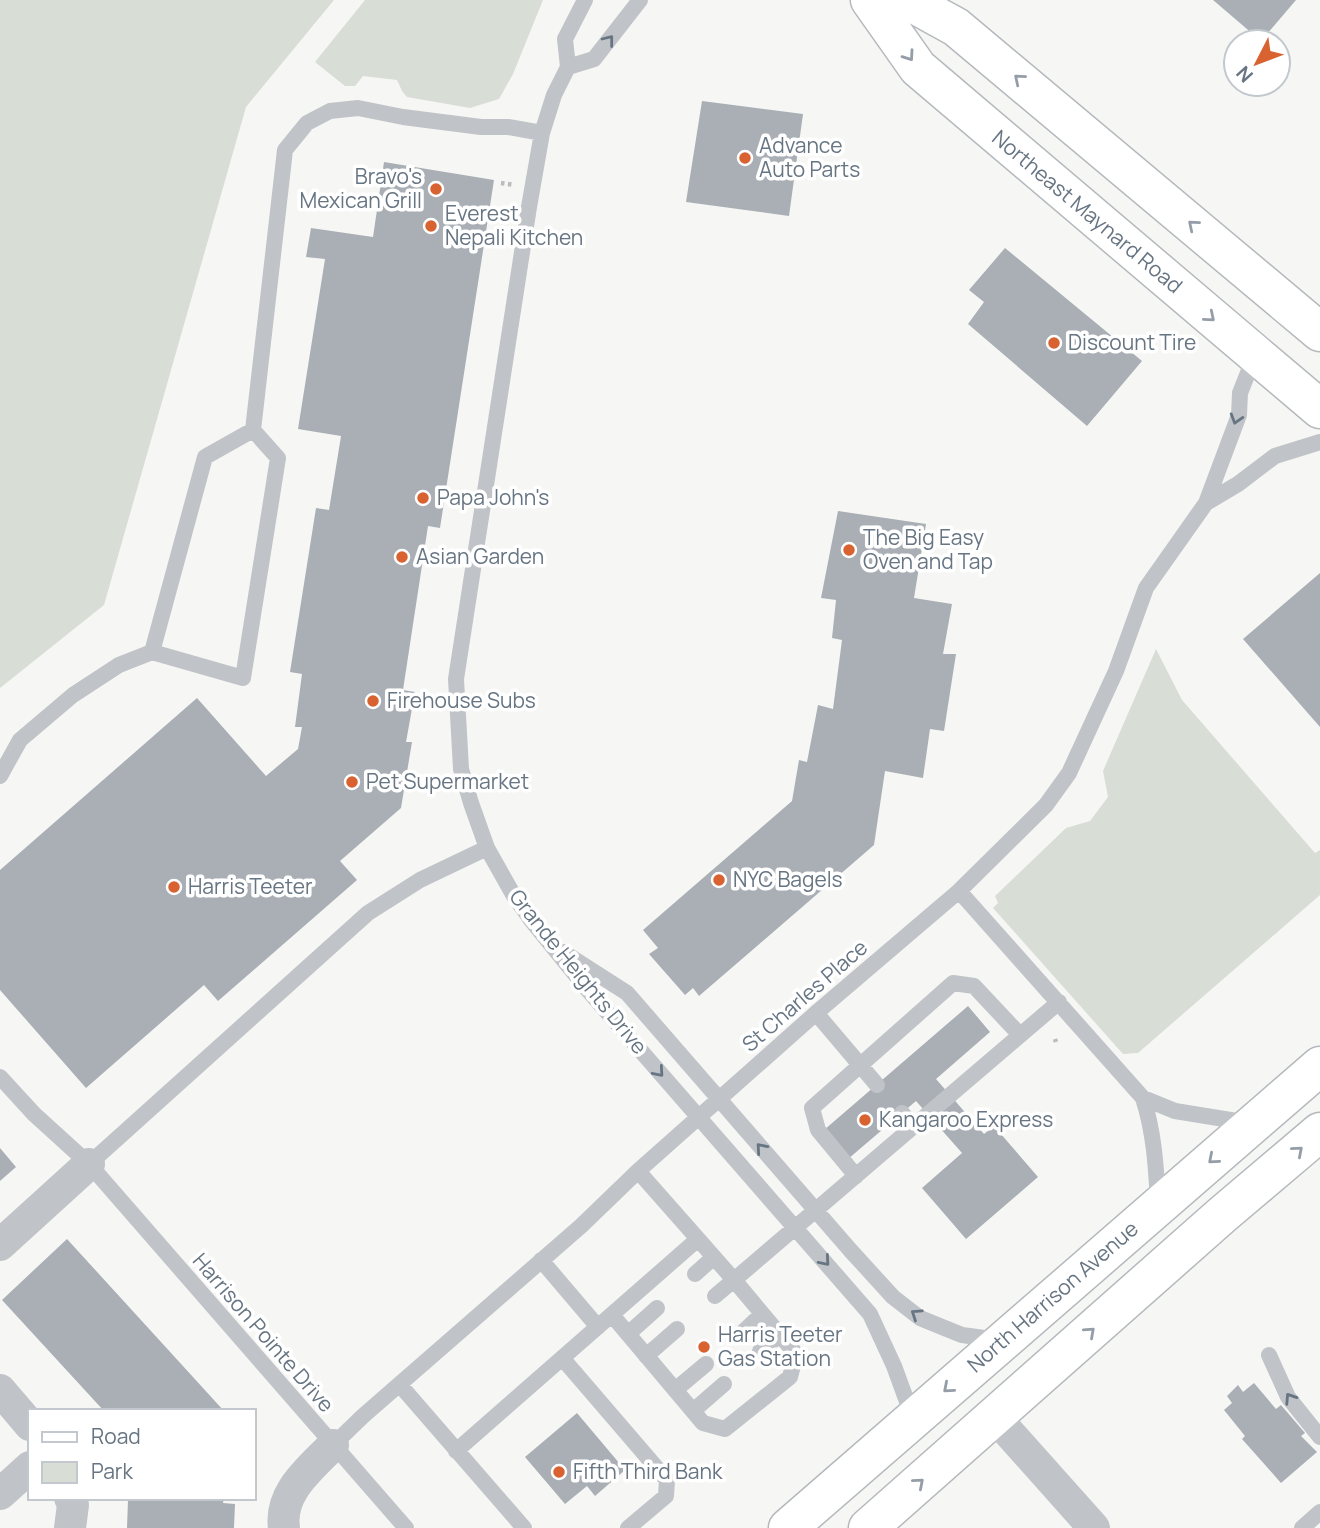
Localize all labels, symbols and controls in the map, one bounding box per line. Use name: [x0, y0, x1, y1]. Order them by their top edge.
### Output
north arrow: [1222, 28, 1292, 98]
one-way arrow: [600, 36, 613, 48]
one-way arrow: [901, 48, 913, 61]
text: N: [1230, 61, 1259, 88]
one-way arrow: [1014, 75, 1027, 87]
street label: Northeast Maynard Road: [987, 123, 1189, 299]
place label: Advance Auto Parts: [759, 131, 860, 183]
marker: Advance Auto Parts: [737, 150, 753, 166]
place label: Bravo's Mexican Grill: [300, 162, 422, 214]
marker: Bravo's Mexican Grill: [428, 181, 444, 197]
place label: Everest Nepali Kitchen: [445, 199, 583, 251]
marker: Everest Nepali Kitchen: [423, 218, 439, 234]
one-way arrow: [1188, 221, 1200, 234]
one-way arrow: [1202, 309, 1215, 321]
place label: Discount Tire: [1068, 328, 1196, 356]
marker: Discount Tire: [1046, 335, 1062, 351]
one-way arrow: [1229, 413, 1244, 425]
place label: Papa John's: [437, 483, 549, 511]
marker: Papa John's: [415, 490, 431, 506]
place label: The Big Easy Oven and Tap: [863, 523, 993, 575]
place label: Asian Garden: [416, 542, 544, 570]
marker: The Big Easy Oven and Tap: [841, 542, 857, 558]
marker: Asian Garden: [394, 549, 410, 565]
place label: Firehouse Subs: [387, 686, 536, 714]
marker: Firehouse Subs: [365, 693, 381, 709]
place label: Pet Supermarket: [366, 767, 529, 795]
marker: Pet Supermarket: [344, 774, 360, 790]
place label: NYC Bagels: [733, 865, 843, 893]
place label: Harris Teeter: [188, 872, 313, 900]
marker: NYC Bagels: [711, 872, 727, 888]
marker: Harris Teeter: [166, 879, 182, 895]
street label: Grande Heights Drive: [504, 883, 654, 1060]
street label: St Charles Place: [736, 933, 873, 1057]
one-way arrow: [651, 1064, 663, 1077]
place label: Kangaroo Express: [879, 1105, 1053, 1133]
marker: Kangaroo Express: [857, 1112, 873, 1128]
one-way arrow: [757, 1143, 769, 1156]
one-way arrow: [1290, 1147, 1303, 1159]
one-way arrow: [1208, 1151, 1221, 1163]
street label: North Harrison Avenue: [961, 1214, 1144, 1378]
street label: Harrison Pointe Drive: [187, 1247, 341, 1418]
one-way arrow: [817, 1253, 829, 1266]
one-way arrow: [910, 1309, 923, 1322]
place label: Harris Teeter Gas Station: [718, 1320, 843, 1372]
one-way arrow: [1082, 1328, 1095, 1341]
marker: Harris Teeter Gas Station: [696, 1339, 712, 1355]
one-way arrow: [943, 1380, 956, 1392]
one-way arrow: [1286, 1393, 1299, 1406]
legend: [28, 1409, 256, 1500]
text: Road: [91, 1422, 141, 1450]
text: Park: [91, 1457, 133, 1485]
place label: Fifth Third Bank: [573, 1457, 723, 1485]
marker: Fifth Third Bank: [551, 1464, 567, 1480]
one-way arrow: [911, 1479, 924, 1491]

